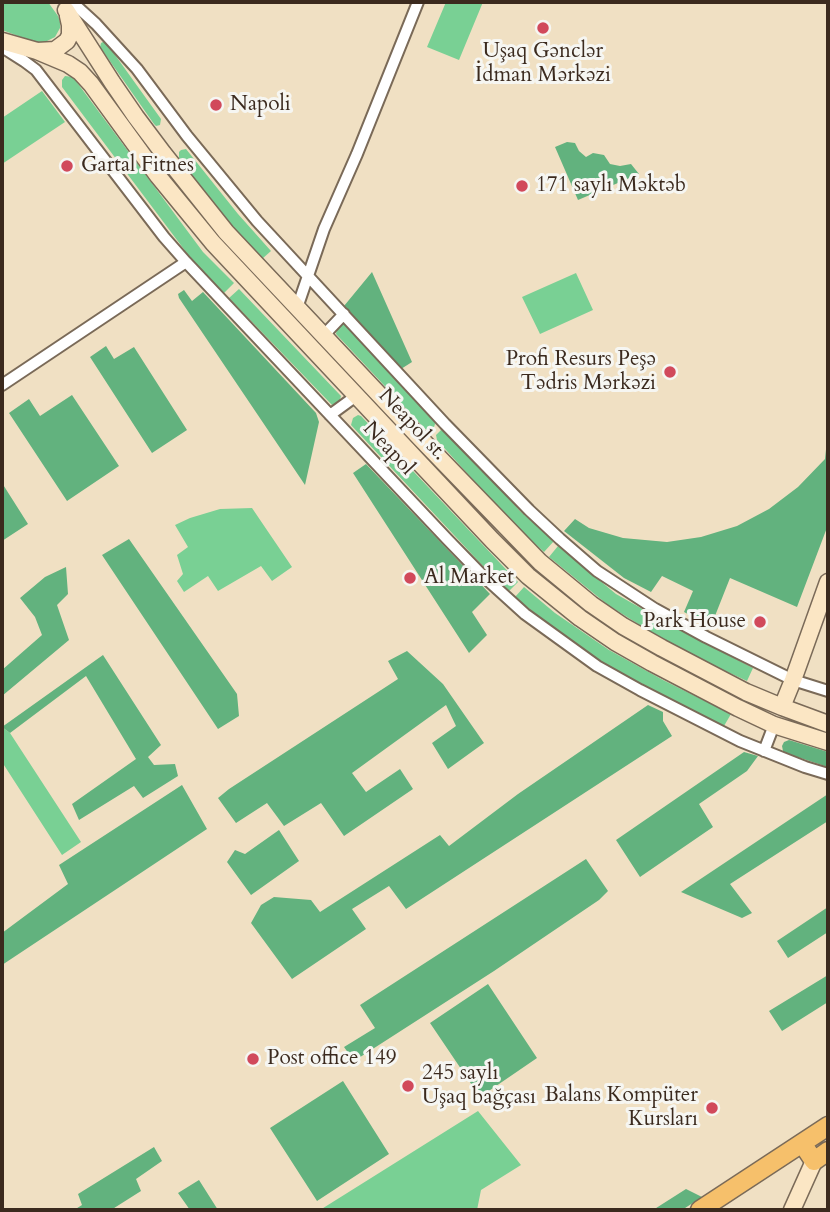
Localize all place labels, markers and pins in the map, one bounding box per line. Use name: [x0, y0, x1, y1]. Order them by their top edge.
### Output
marker: Uşaq Gənclər İdman Mərkəzi: [535, 20, 551, 36]
place label: Uşaq Gənclər İdman Mərkəzi: [475, 39, 611, 89]
place label: Napoli: [230, 92, 291, 118]
marker: Napoli: [208, 97, 224, 113]
place label: Gartal Fitnes: [81, 153, 194, 179]
marker: Gartal Fitnes: [59, 158, 75, 174]
place label: 171 saylı Məktəb: [536, 173, 686, 199]
marker: 171 saylı Məktəb: [514, 178, 530, 194]
place label: Profi Resurs Peşə Tədris Mərkəzi: [506, 347, 656, 397]
marker: Profi Resurs Peşə Tədris Mərkəzi: [662, 364, 678, 380]
place label: Al Market: [424, 565, 514, 591]
marker: Al Market: [402, 570, 418, 586]
place label: Park House: [643, 609, 746, 635]
marker: Park House: [752, 614, 768, 630]
place label: Post office 149: [267, 1046, 397, 1072]
marker: Post office 149: [245, 1051, 261, 1067]
place label: 245 saylı Uşaq bağçası: [422, 1061, 536, 1111]
marker: 245 saylı Uşaq bağçası: [400, 1078, 416, 1094]
place label: Balans Kompüter Kursları: [544, 1083, 698, 1133]
marker: Balans Kompüter Kursları: [704, 1100, 720, 1116]

